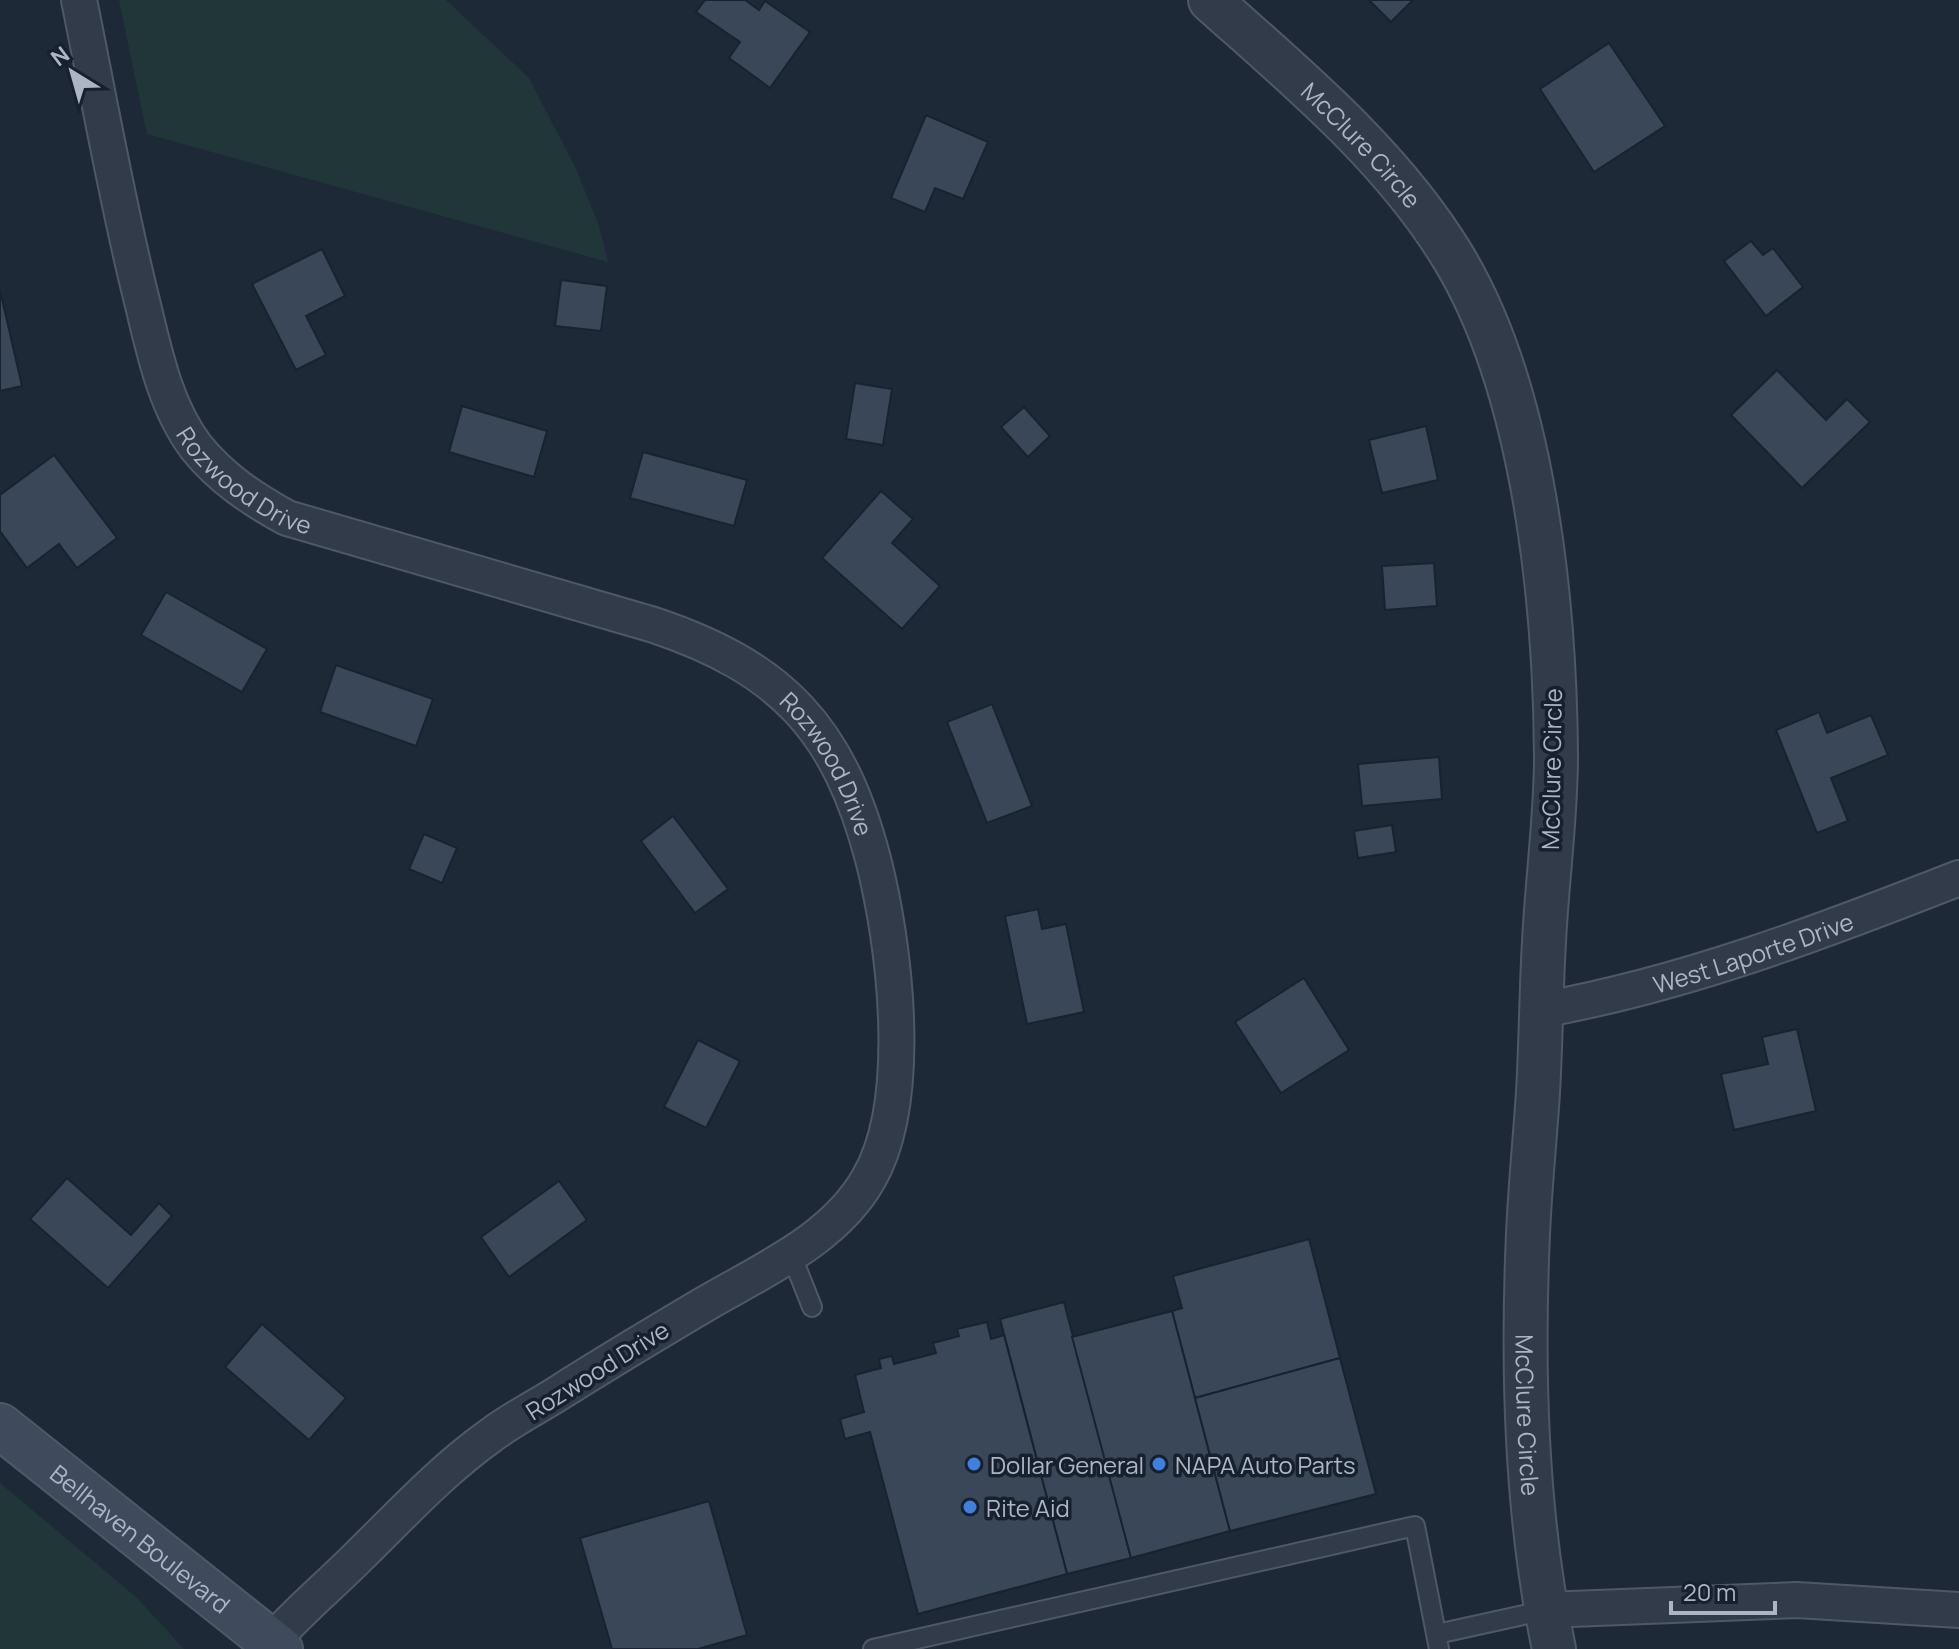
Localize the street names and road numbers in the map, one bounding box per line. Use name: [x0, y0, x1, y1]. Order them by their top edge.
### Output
street label: McClure Circle: [1295, 74, 1430, 214]
street label: Rozwood Drive: [170, 420, 316, 541]
street label: Rozwood Drive: [773, 684, 882, 840]
street label: McClure Circle: [1533, 688, 1569, 850]
street label: West Laporte Drive: [1649, 904, 1858, 1000]
street label: Rozwood Drive: [519, 1313, 675, 1427]
street label: McClure Circle: [1509, 1334, 1548, 1497]
street label: Bellhaven Boulevard: [44, 1456, 238, 1620]

